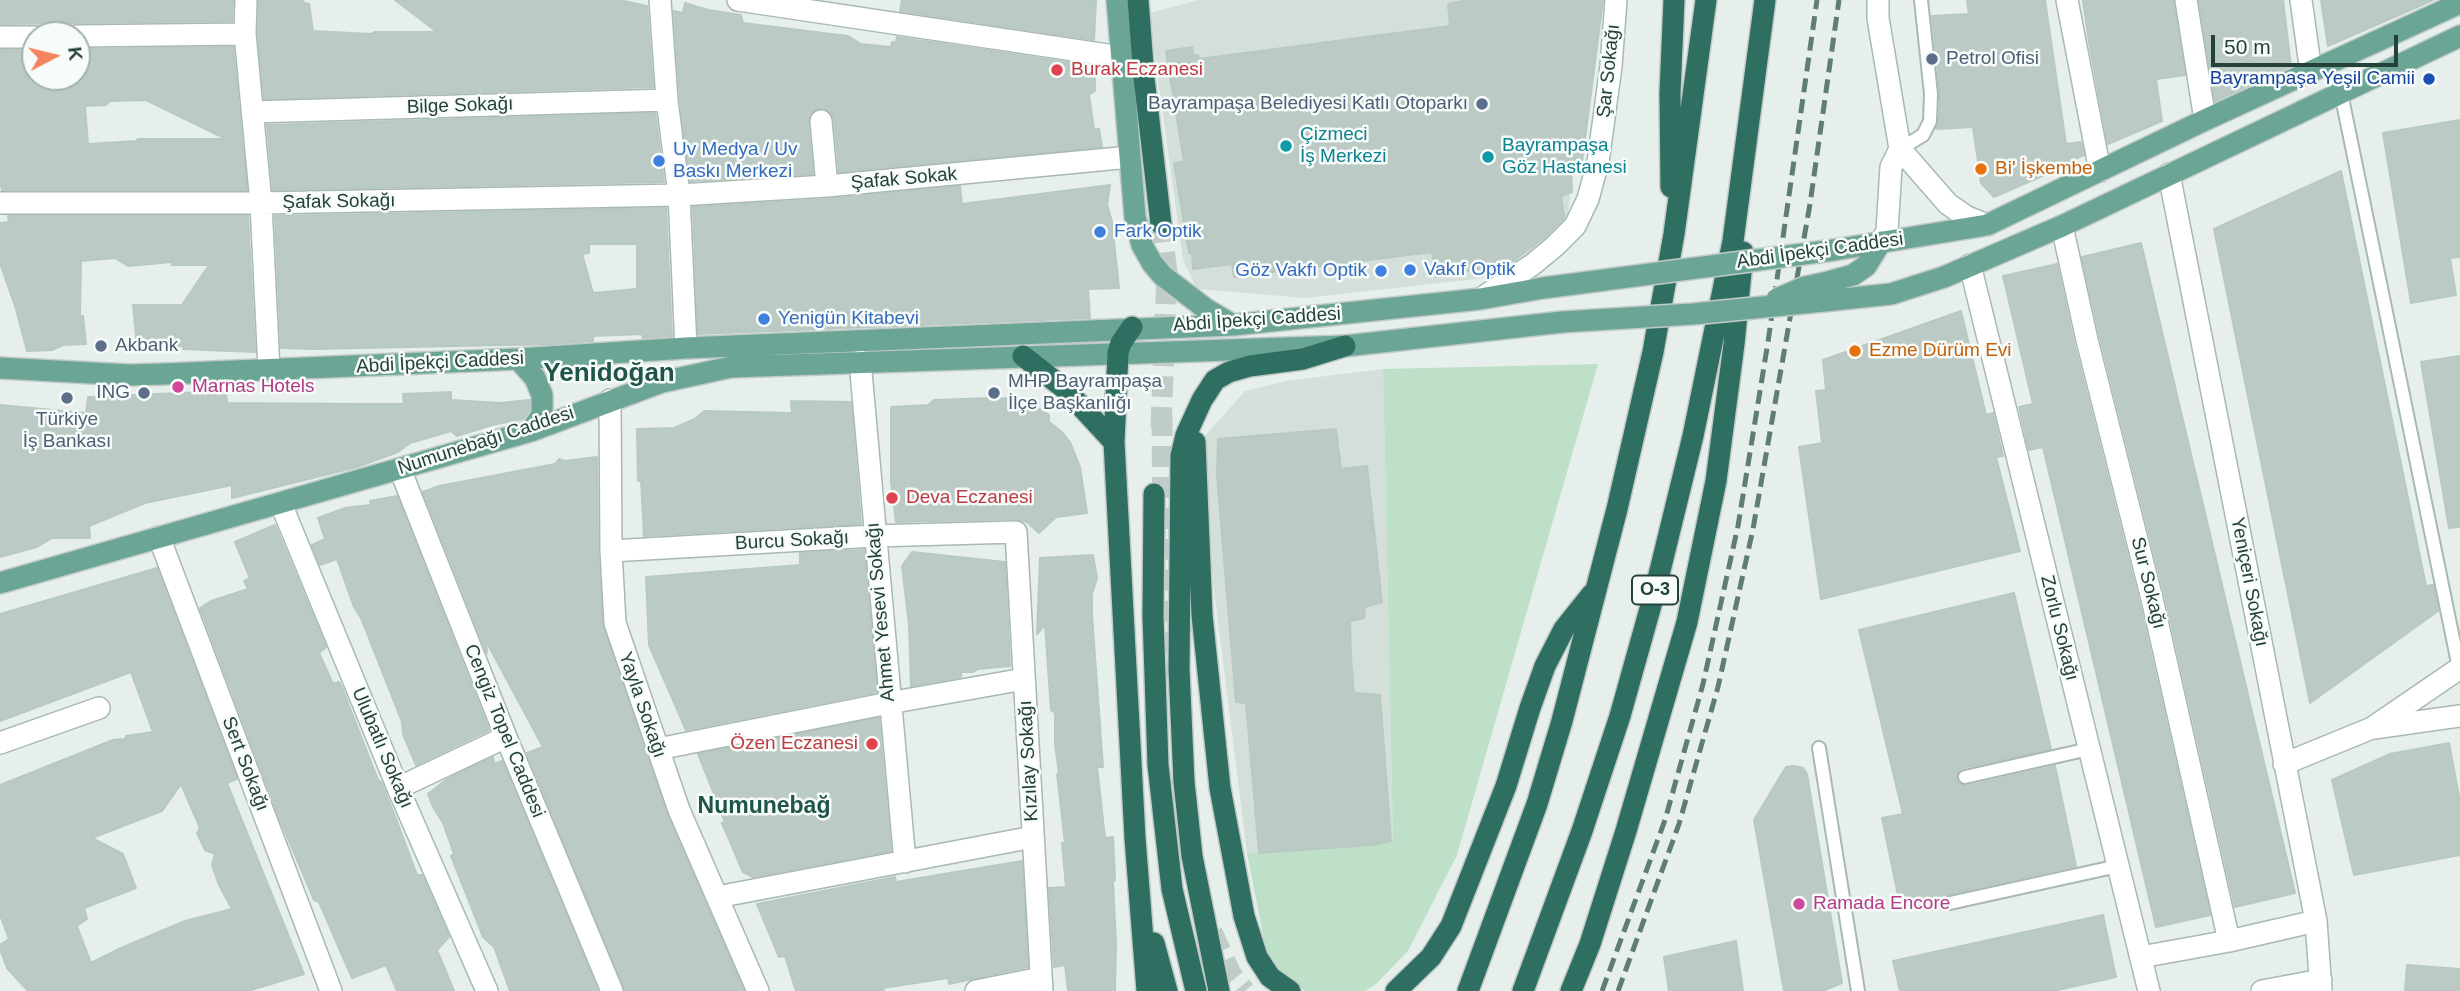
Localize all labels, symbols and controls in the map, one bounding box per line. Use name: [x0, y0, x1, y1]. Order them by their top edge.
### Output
north arrow: [21, 21, 91, 91]
scale bar: [2215, 21, 2402, 65]
street label: Şar Sokağı: [1593, 23, 1625, 119]
text: 50 m: [2224, 35, 2271, 58]
text: K: [64, 46, 87, 62]
place label: Petrol Ofisi: [1946, 48, 2039, 70]
marker: Petrol Ofisi: [1924, 51, 1940, 67]
place label: Burak Eczanesi: [1071, 59, 1203, 81]
marker: Burak Eczanesi: [1049, 62, 1065, 78]
place label: Bayrampaşa Yeşil Camii: [2210, 68, 2415, 90]
marker: Bayrampaşa Yeşil Camii: [2421, 71, 2437, 87]
street label: Bilge Sokağı: [406, 93, 514, 119]
place label: Bayrampaşa Belediyesi Katlı Otoparkı: [1148, 93, 1468, 115]
marker: Bayrampaşa Belediyesi Katlı Otoparkı: [1474, 96, 1490, 112]
place label: Çizmeci İş Merkezi: [1300, 124, 1387, 168]
place label: Bayrampaşa Göz Hastanesi: [1502, 135, 1627, 179]
marker: Çizmeci İş Merkezi: [1278, 138, 1294, 154]
place label: Uv Medya / Uv Baskı Merkezi: [673, 139, 798, 183]
marker: Bayrampaşa Göz Hastanesi: [1480, 149, 1496, 165]
marker: Uv Medya / Uv Baskı Merkezi: [651, 153, 667, 169]
place label: Bi' İşkembe: [1995, 158, 2093, 180]
marker: Bi' İşkembe: [1973, 161, 1989, 177]
street label: Şafak Sokak: [850, 163, 958, 195]
street label: Şafak Sokağı: [282, 190, 396, 214]
place label: Fark Optik: [1114, 221, 1202, 243]
marker: Fark Optik: [1092, 224, 1108, 240]
street label: Abdi İpekçi Caddesi: [1735, 228, 1905, 274]
place label: Vakıf Optik: [1424, 259, 1516, 281]
place label: Göz Vakfı Optik: [1235, 260, 1367, 282]
marker: Vakıf Optik: [1402, 262, 1418, 278]
marker: Göz Vakfı Optik: [1373, 263, 1389, 279]
street label: Abdi İpekçi Caddesi: [1172, 303, 1342, 337]
place label: Yenigün Kitabevi: [778, 308, 919, 330]
marker: Yenigün Kitabevi: [756, 311, 772, 327]
place label: Akbank: [115, 335, 178, 357]
marker: Akbank: [93, 338, 109, 354]
place label: Ezme Dürüm Evi: [1869, 340, 2012, 362]
marker: Ezme Dürüm Evi: [1847, 343, 1863, 359]
street label: Abdi İpekçi Caddesi: [356, 347, 524, 379]
district label: Yenidoğan: [543, 358, 675, 390]
place label: MHP Bayrampaşa İlçe Başkanlığı: [1008, 371, 1162, 415]
place label: Marnas Hotels: [192, 376, 314, 398]
marker: Marnas Hotels: [170, 379, 186, 395]
place label: ING: [96, 382, 130, 404]
marker: ING: [136, 385, 152, 401]
marker: MHP Bayrampaşa İlçe Başkanlığı: [986, 385, 1002, 401]
marker: Türkiye İş Bankası: [59, 390, 75, 406]
street label: Numunebağı Caddesi: [395, 402, 577, 480]
place label: Türkiye İş Bankası: [23, 409, 111, 453]
place label: Deva Eczanesi: [906, 487, 1033, 509]
marker: Deva Eczanesi: [884, 490, 900, 506]
street label: Yeniçeri Sokağı: [2225, 515, 2273, 649]
street label: Ahmet Yesevi Sokağı: [862, 521, 900, 703]
street label: Burcu Sokağı: [734, 527, 850, 555]
street label: Sur Sokağı: [2126, 535, 2170, 631]
street label: Zorlu Sokağı: [2035, 573, 2083, 683]
road number: O-3: [1632, 576, 1678, 604]
street label: Cengiz Topel Caddesi: [459, 641, 549, 821]
street label: Yayla Sokağı: [613, 649, 671, 761]
street label: Ulubatlı Sokağı: [346, 684, 418, 812]
street label: Kızılay Sokağı: [1014, 700, 1044, 822]
street label: Sert Sokağı: [217, 714, 273, 814]
place label: Özen Eczanesi: [730, 733, 858, 755]
marker: Özen Eczanesi: [864, 736, 880, 752]
district label: Numunebağ: [698, 793, 830, 821]
place label: Ramada Encore: [1813, 893, 1950, 915]
marker: Ramada Encore: [1791, 896, 1807, 912]

